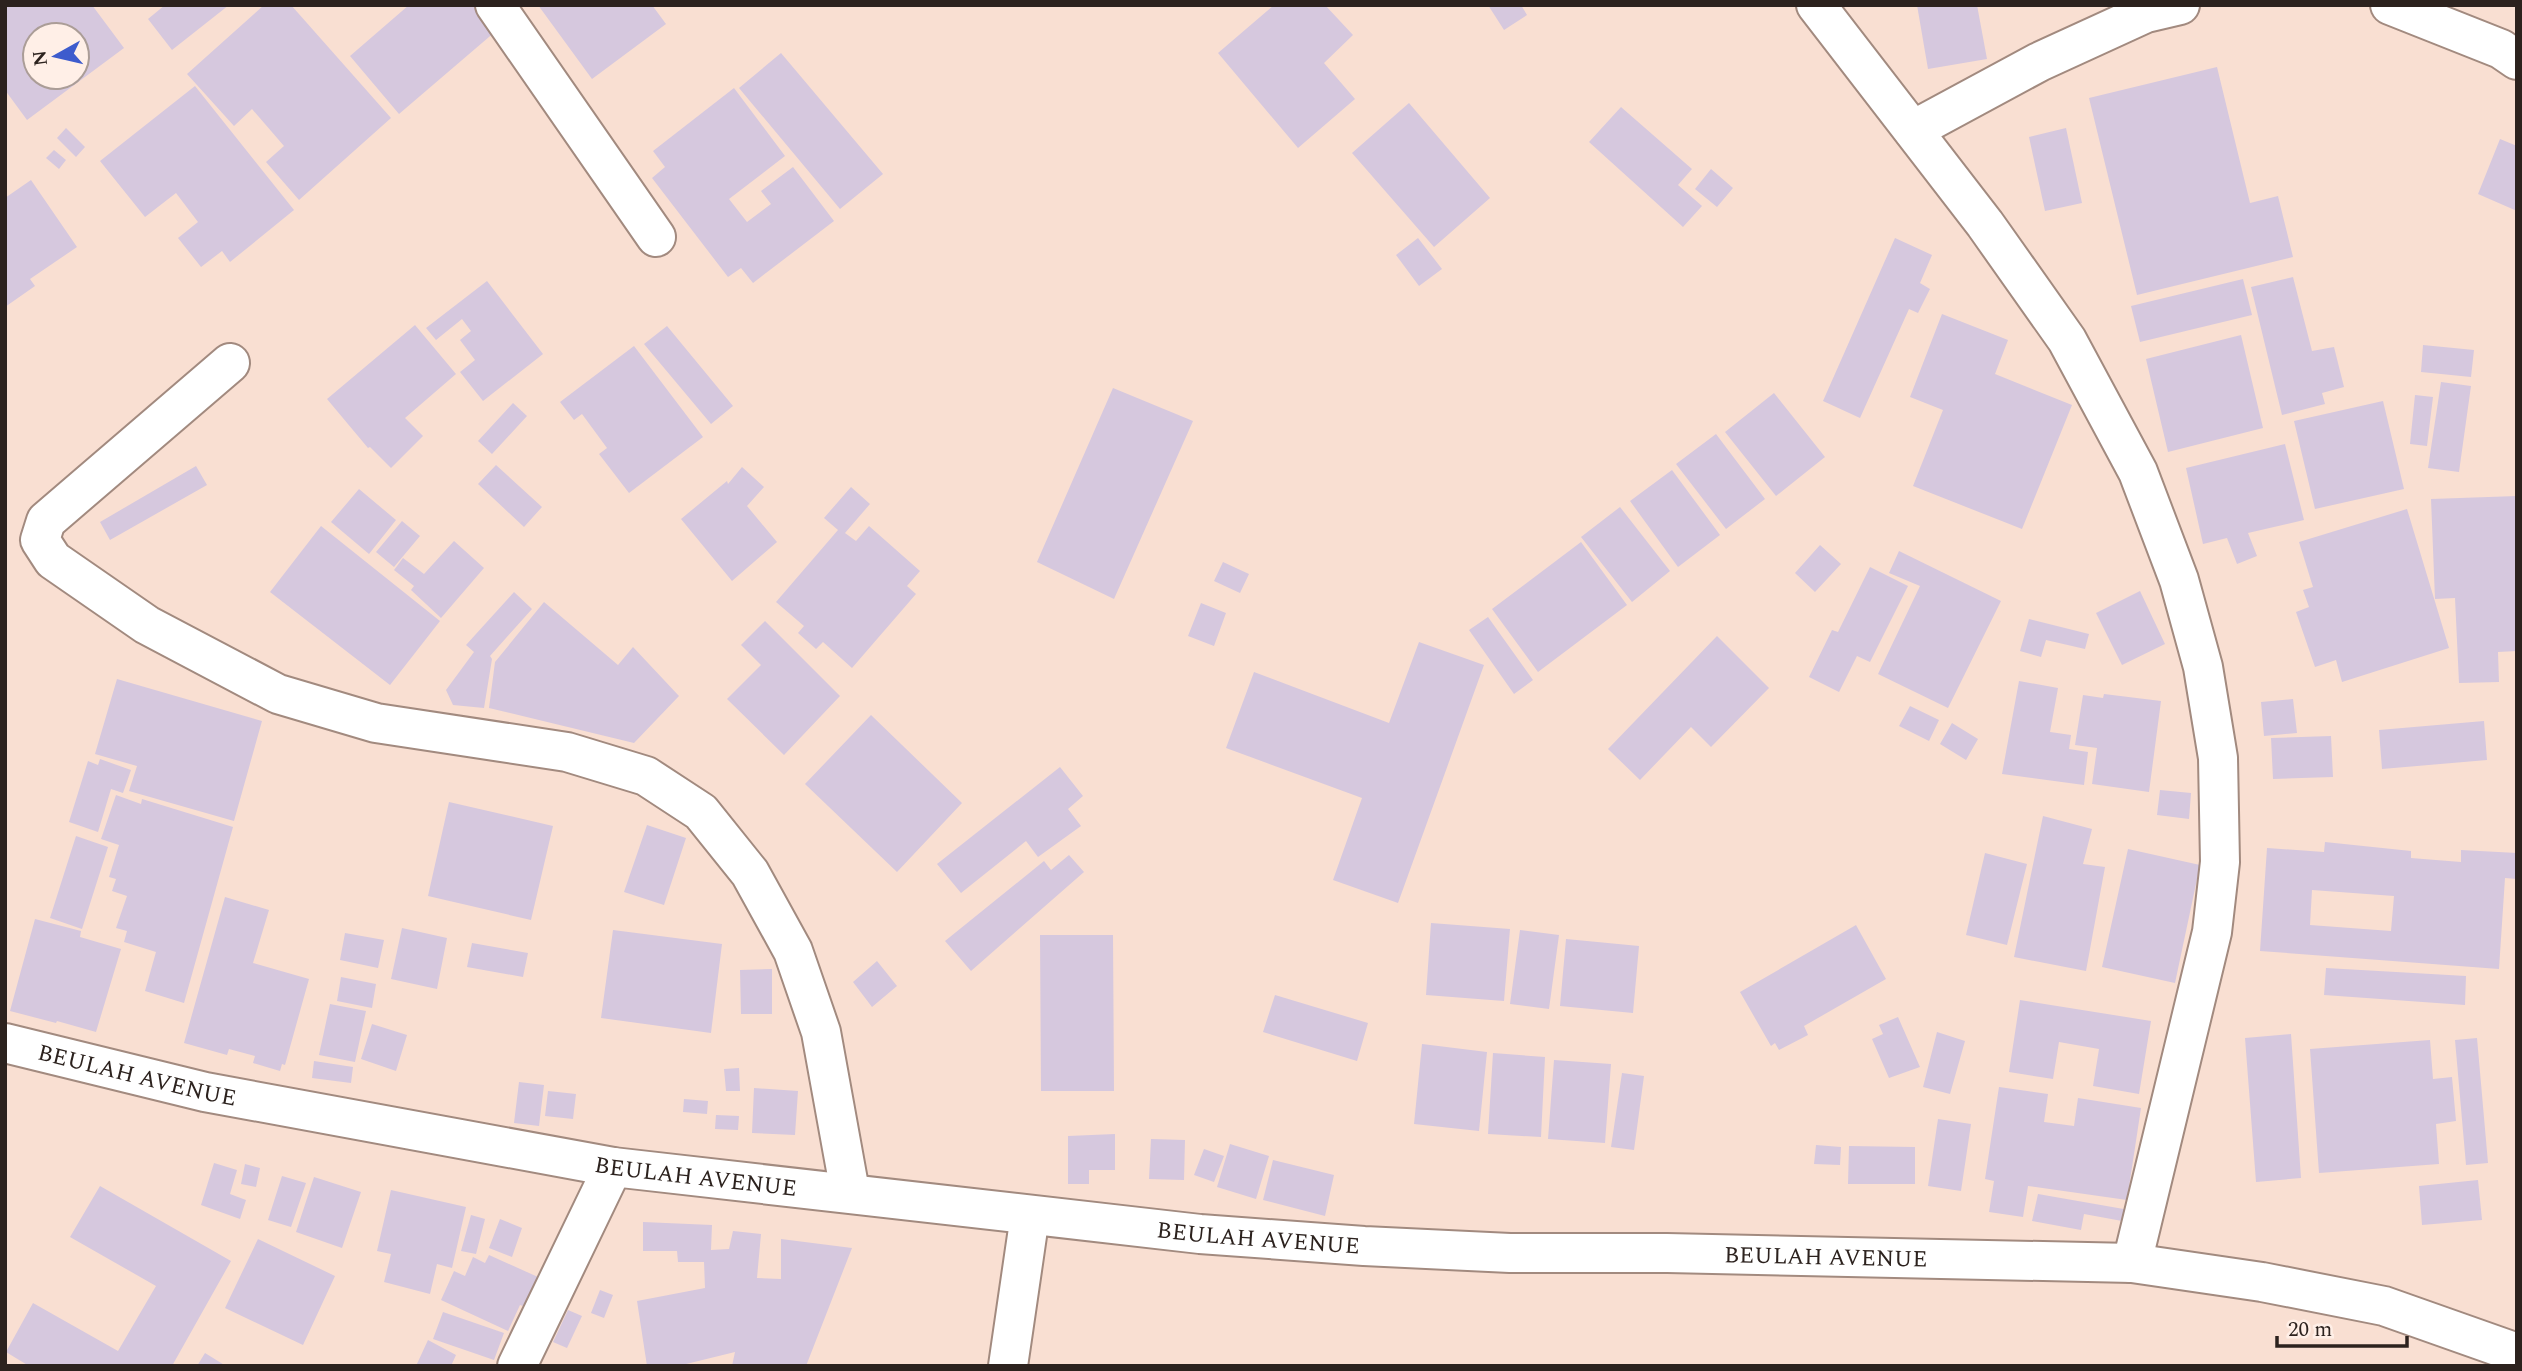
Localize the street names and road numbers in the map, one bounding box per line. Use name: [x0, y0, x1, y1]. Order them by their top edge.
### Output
street label: BEULAH AVENUE: [34, 1036, 239, 1116]
street label: BEULAH AVENUE: [591, 1148, 799, 1207]
street label: BEULAH AVENUE: [1155, 1213, 1361, 1265]
street label: BEULAH AVENUE: [1724, 1238, 1928, 1278]

